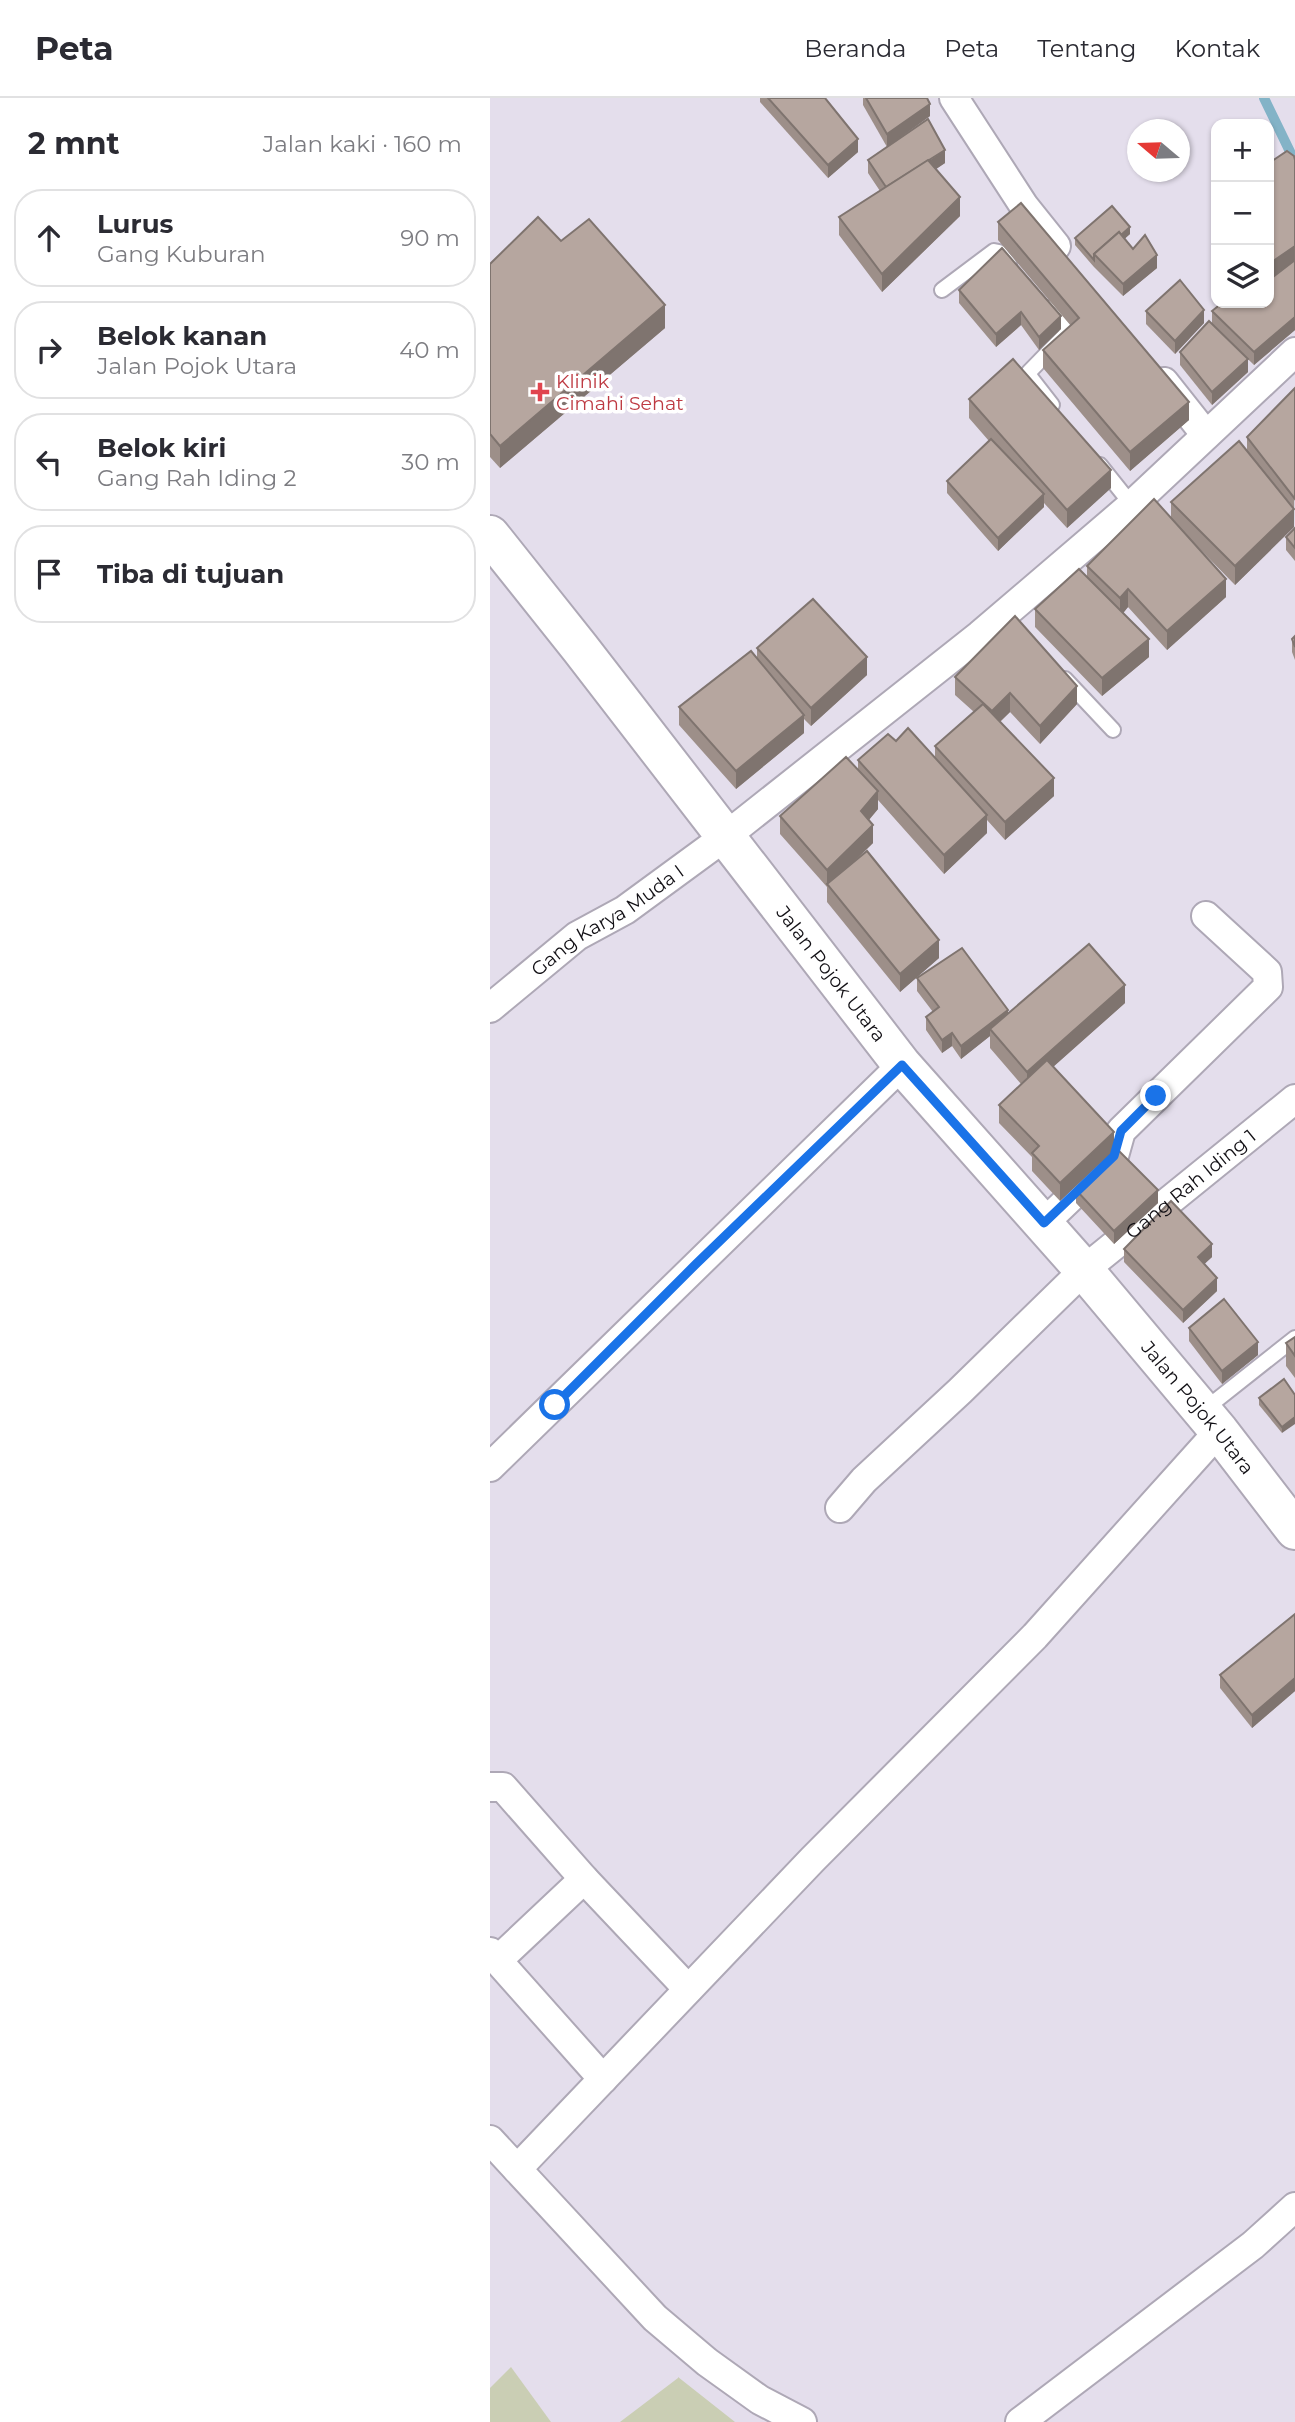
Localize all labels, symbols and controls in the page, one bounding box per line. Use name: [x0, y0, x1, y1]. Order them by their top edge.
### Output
text: Peta: [35, 28, 114, 68]
text: Beranda: [804, 34, 906, 63]
text: Peta: [944, 34, 999, 63]
text: Tentang: [1037, 34, 1136, 63]
text: Kontak: [1174, 34, 1260, 63]
north arrow: [1127, 119, 1190, 182]
map controls: [1211, 119, 1274, 308]
button: +: [1211, 119, 1274, 182]
text: 2 mnt: [28, 125, 119, 162]
text: Jalan kaki · 160 m: [263, 130, 462, 158]
button: −: [1211, 182, 1274, 245]
text: Lurus: [97, 208, 173, 240]
icon: ahead: [30, 219, 68, 257]
text: 90 m: [400, 224, 460, 252]
text: Gang Kuburan: [97, 240, 266, 268]
button: layers: [1211, 245, 1274, 308]
text: Belok kanan: [97, 320, 267, 352]
icon: right: [30, 331, 68, 369]
text: 40 m: [399, 336, 460, 364]
text: Jalan Pojok Utara: [97, 352, 297, 380]
place label: Klinik Cimahi Sehat: [556, 370, 684, 415]
marker: Klinik Cimahi Sehat: [530, 382, 550, 402]
text: Belok kiri: [97, 432, 226, 464]
icon: left: [30, 443, 68, 481]
text: 30 m: [401, 448, 460, 476]
text: Gang Rah Iding 2: [97, 464, 296, 492]
icon: arrive: [30, 555, 68, 593]
text: Tiba di tujuan: [97, 558, 284, 590]
street label: Gang Karya Muda I: [526, 859, 688, 981]
street label: Jalan Pojok Utara: [771, 900, 891, 1046]
route end: [1140, 1080, 1171, 1111]
street label: Gang Rah Iding 1: [1121, 1124, 1260, 1243]
street label: Jalan Pojok Utara: [1136, 1335, 1259, 1479]
route start: [539, 1389, 570, 1420]

